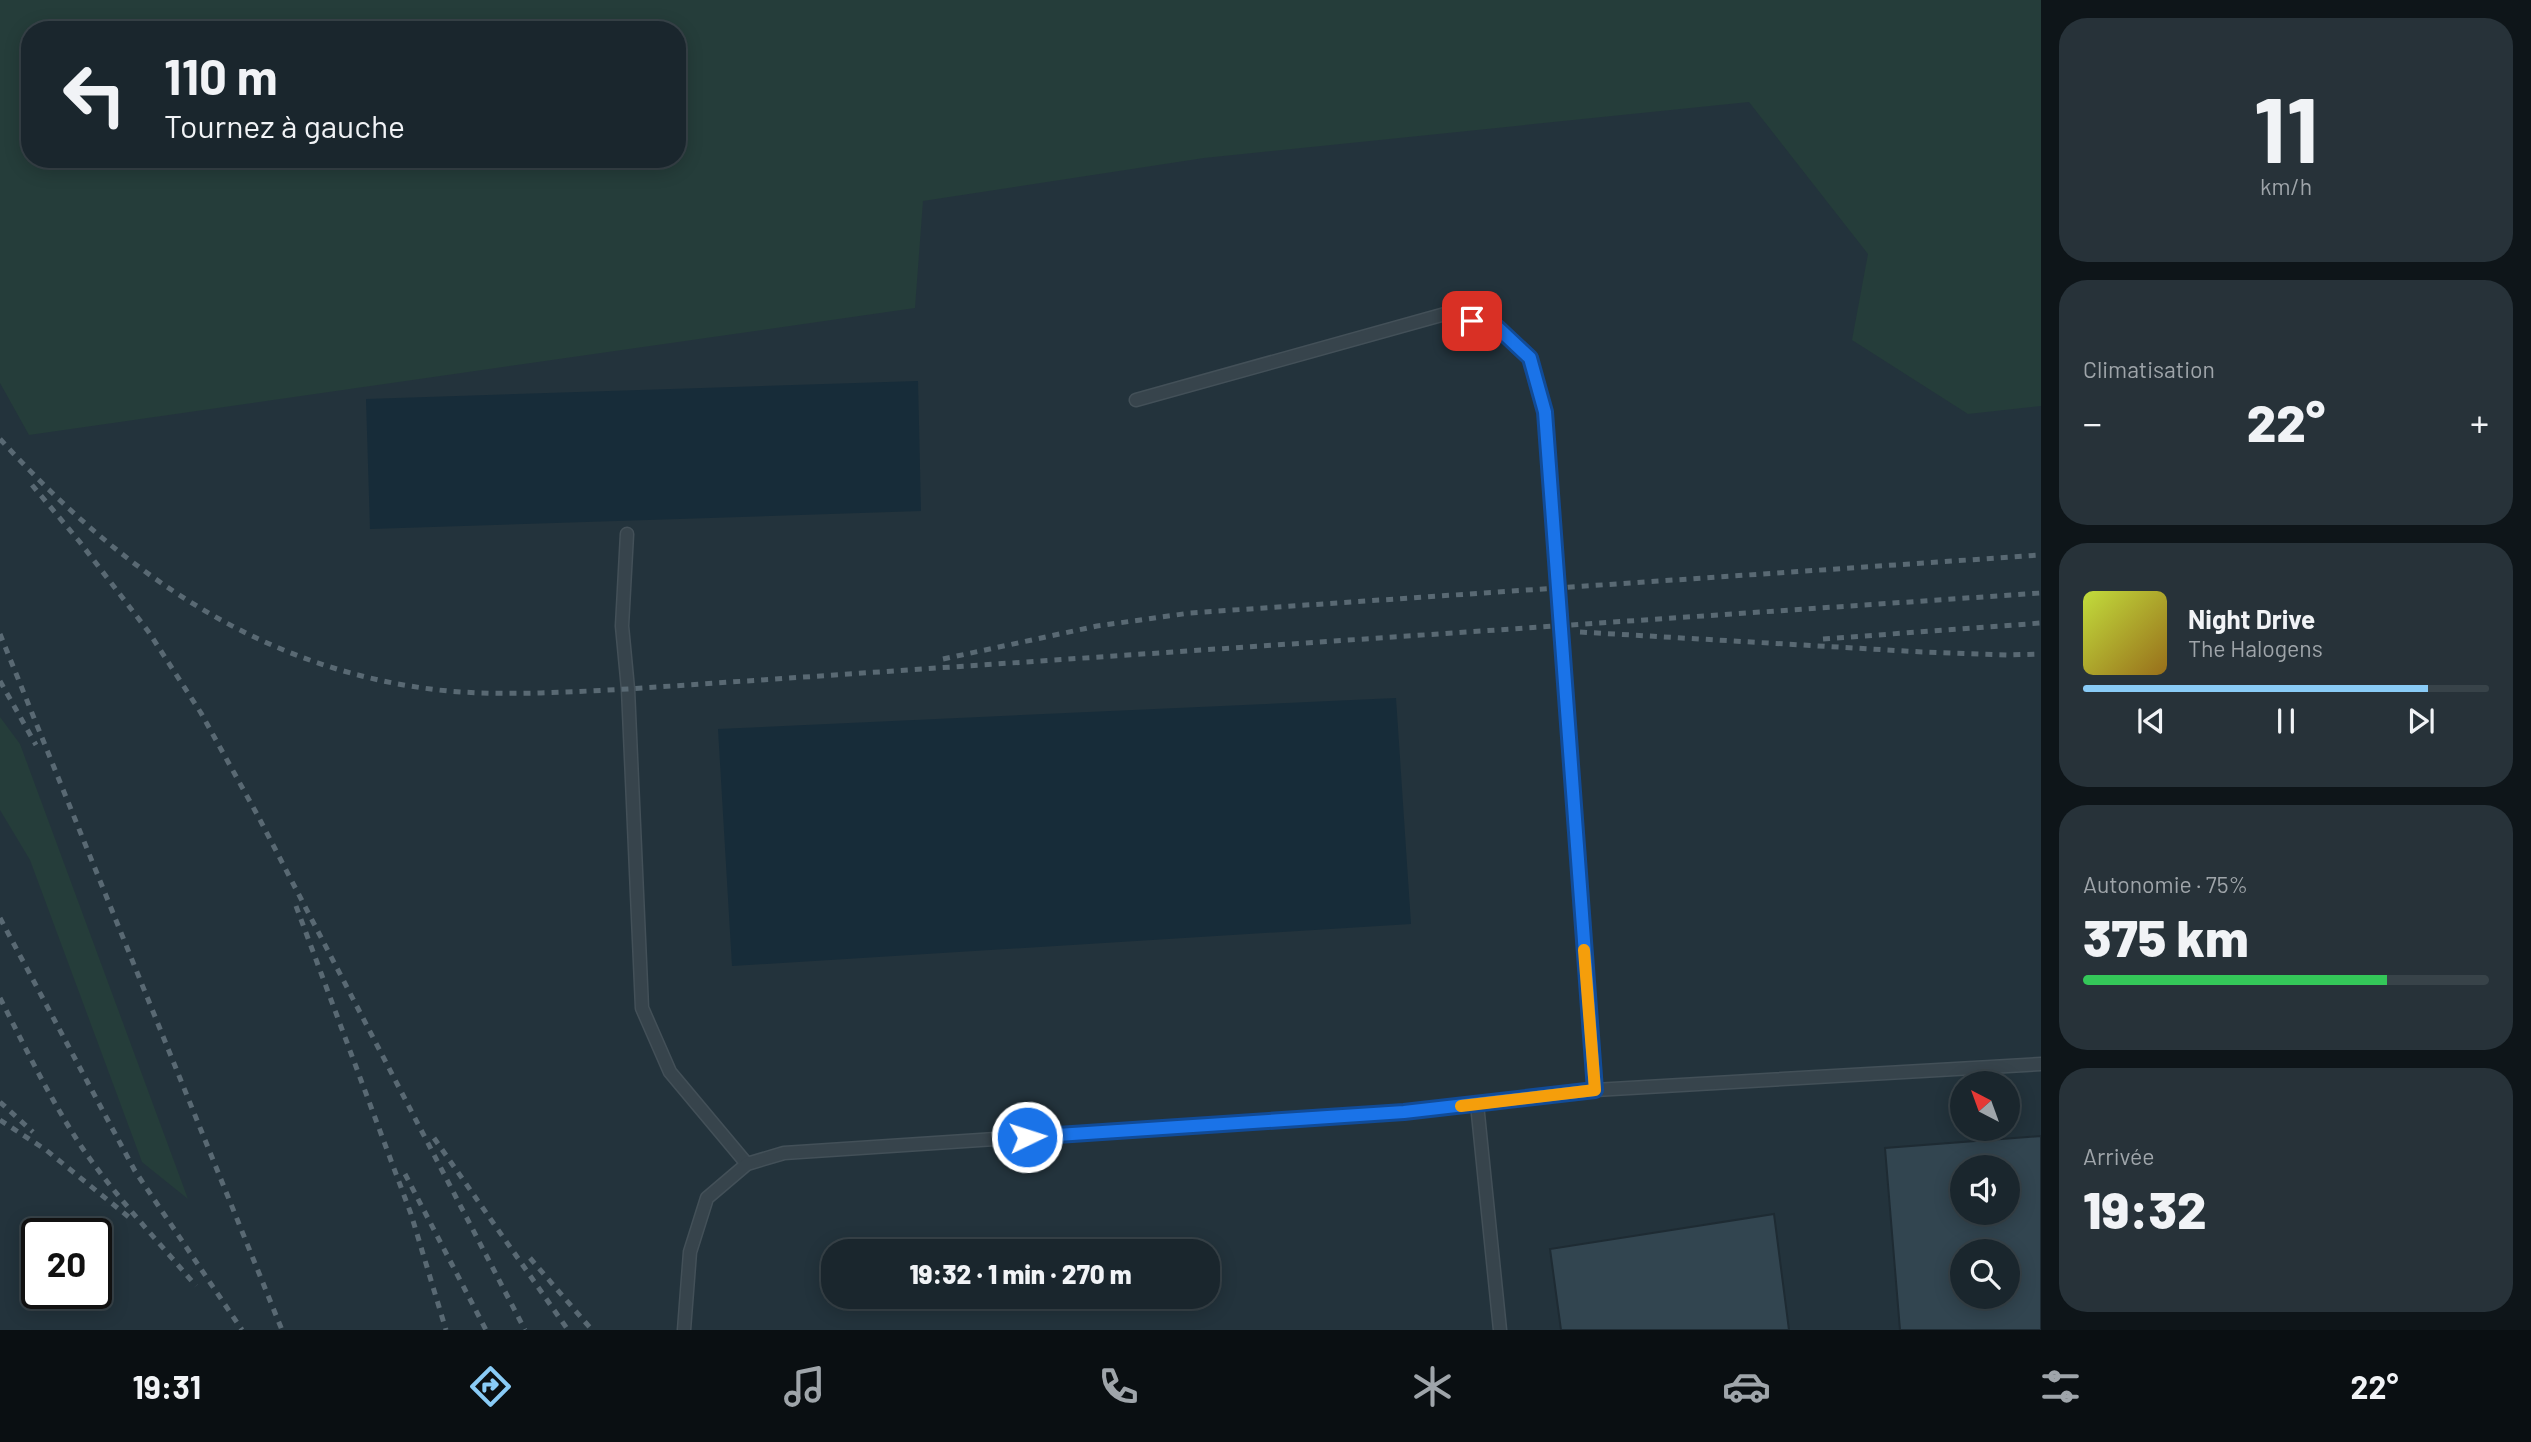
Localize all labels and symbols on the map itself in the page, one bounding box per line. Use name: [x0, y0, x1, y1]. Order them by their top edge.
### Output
pin: [1442, 291, 1502, 351]
north arrow: [1950, 1071, 2020, 1141]
position arrow: [990, 1100, 1064, 1174]
speed limit sign: 20: [21, 1218, 112, 1309]

